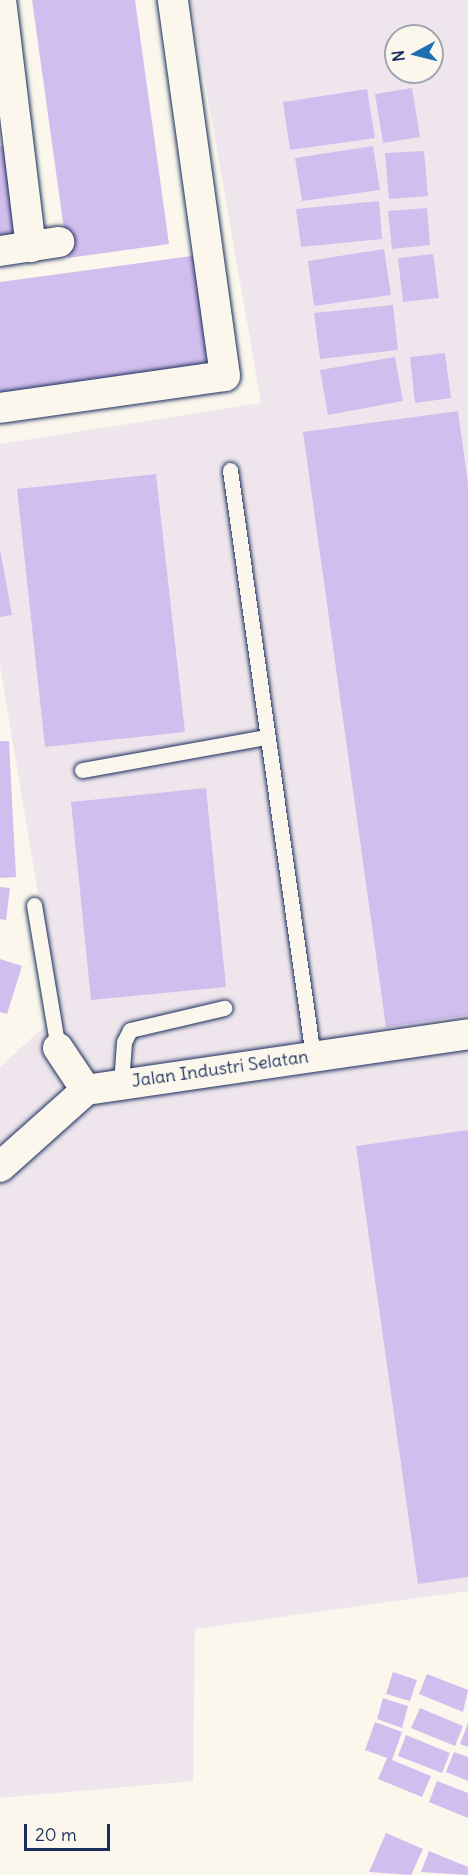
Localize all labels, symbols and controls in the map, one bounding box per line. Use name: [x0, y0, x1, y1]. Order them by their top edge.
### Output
north arrow: [384, 24, 444, 84]
text: N: [388, 49, 409, 63]
street label: Jalan Industri Selatan: [130, 1046, 310, 1092]
scale bar: [27, 1812, 112, 1850]
text: 20 m: [35, 1823, 77, 1846]

